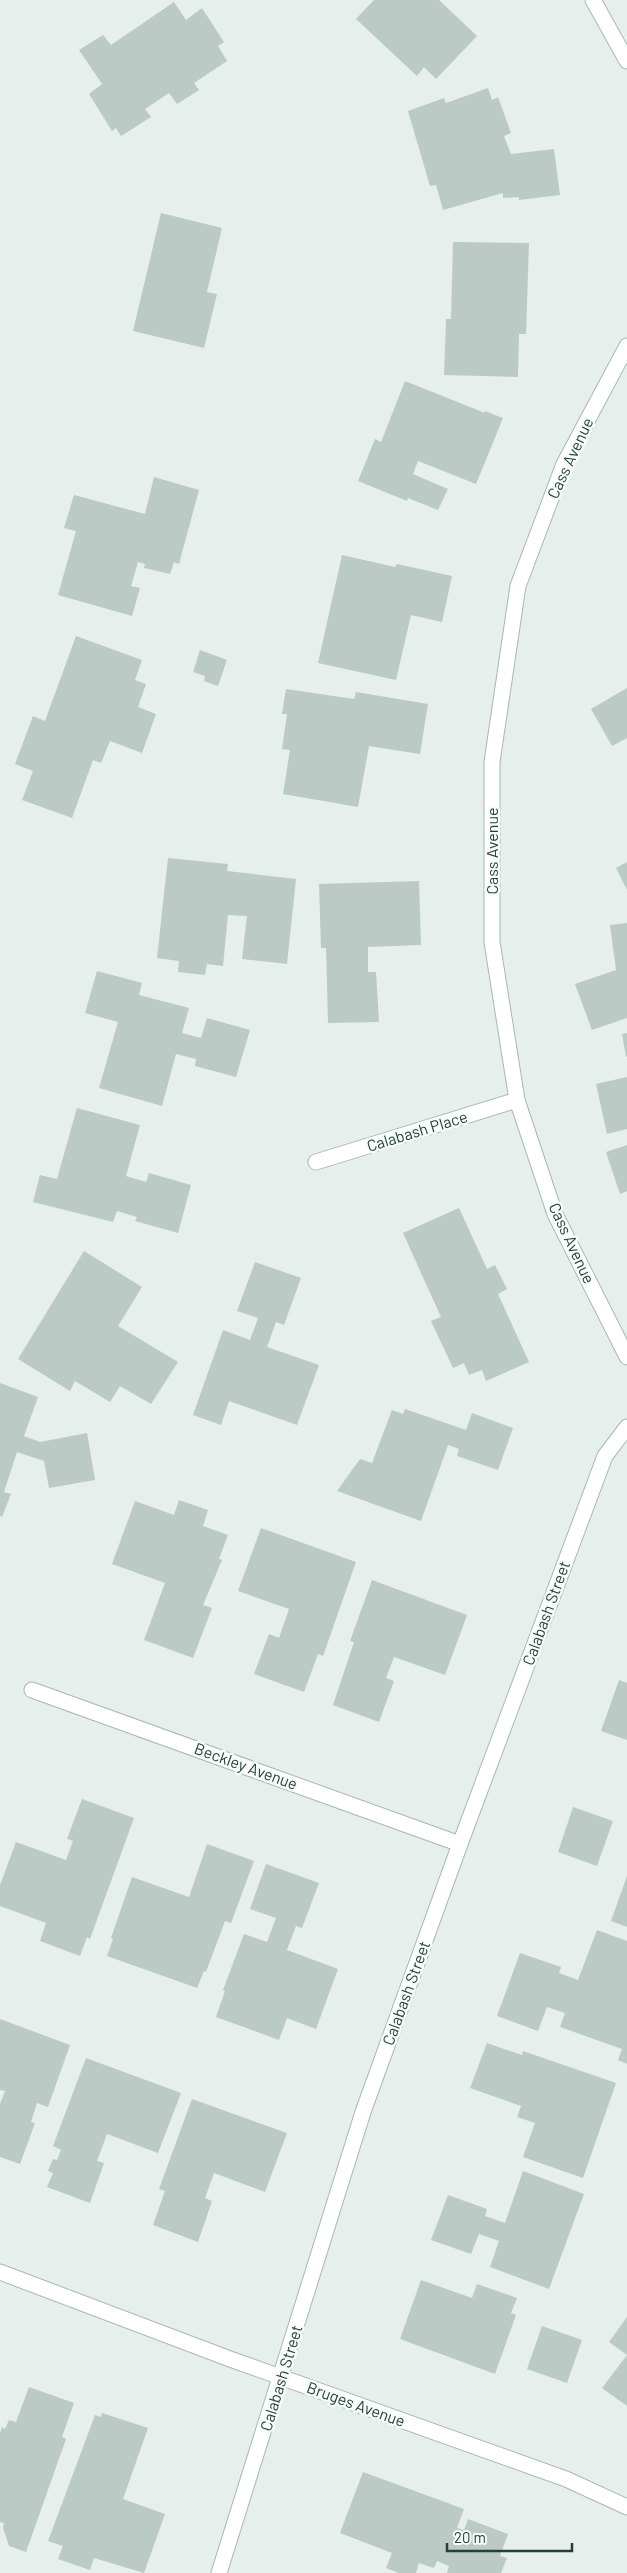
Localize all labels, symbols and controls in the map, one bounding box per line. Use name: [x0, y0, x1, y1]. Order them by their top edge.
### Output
street label: Cass Avenue: [543, 414, 597, 501]
street label: Cass Avenue: [482, 808, 501, 894]
street label: Calabash Place: [364, 1106, 469, 1155]
street label: Cass Avenue: [545, 1199, 599, 1286]
street label: Calabash Street: [518, 1558, 573, 1668]
street label: Beckley Avenue: [192, 1738, 300, 1793]
street label: Calabash Street: [378, 1938, 433, 2048]
street label: Calabash Street: [255, 2323, 306, 2433]
street label: Bruges Avenue: [304, 2377, 408, 2430]
scale bar: [447, 2520, 572, 2552]
text: 20 m: [454, 2528, 486, 2546]

